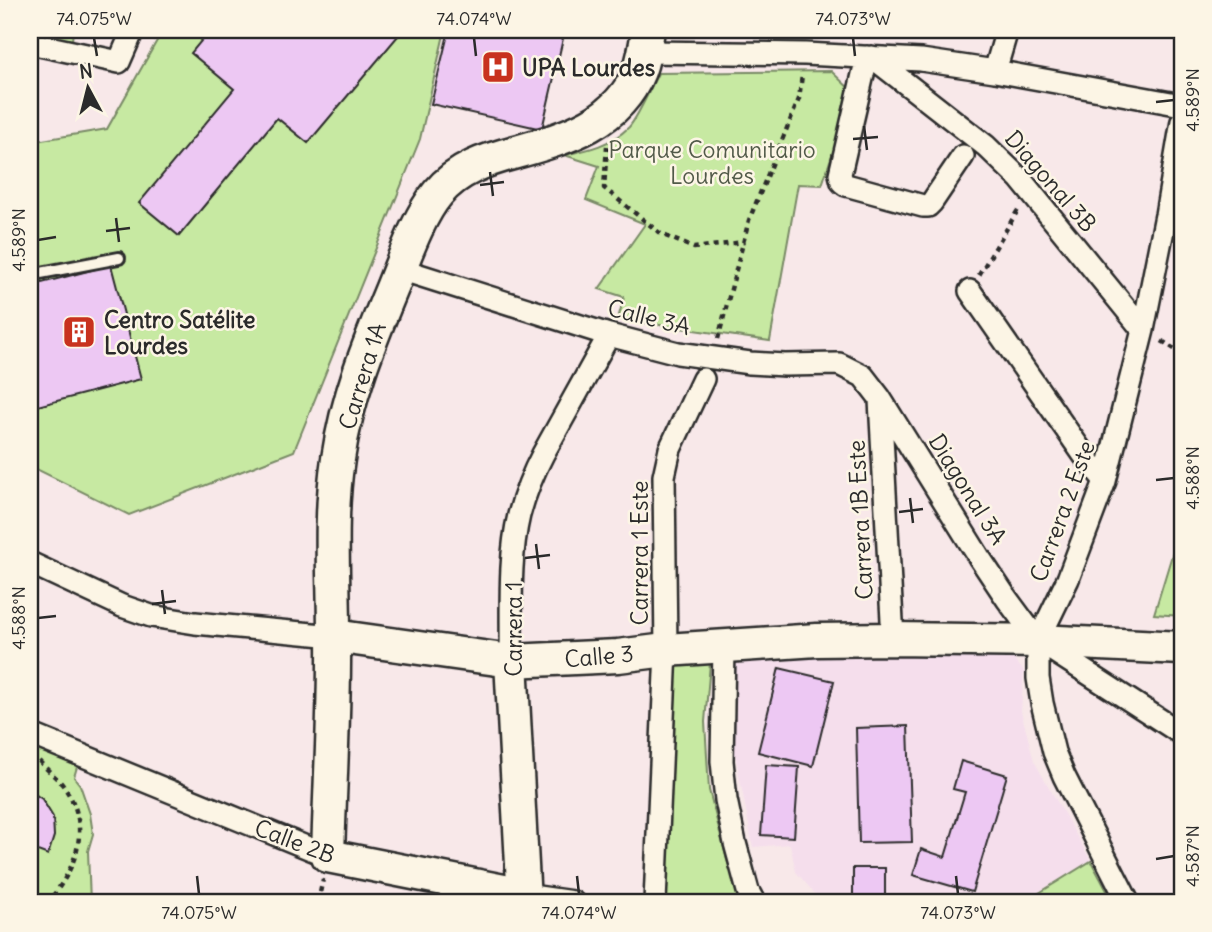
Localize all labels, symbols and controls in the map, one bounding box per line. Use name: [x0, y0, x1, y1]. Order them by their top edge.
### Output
text: 74.075°W: [56, 7, 132, 30]
text: 74.074°W: [436, 7, 512, 30]
text: 74.073°W: [815, 7, 891, 30]
hospital icon: UPA Lourdes: [479, 48, 517, 86]
north arrow: [52, 52, 122, 122]
place label: UPA Lourdes: [522, 53, 655, 82]
text: N: [78, 58, 94, 84]
text: 4.589°N: [1181, 68, 1204, 132]
street label: Diagonal 3B: [999, 124, 1103, 238]
park label: Parque Comunitario Lourdes: [608, 135, 816, 190]
text: 4.589°N: [7, 208, 30, 272]
street label: Calle 3A: [605, 293, 693, 341]
place label: Centro Satélite Lourdes: [104, 305, 255, 360]
building icon: Centro Satélite Lourdes: [60, 313, 98, 351]
street label: Carrera 1A: [332, 319, 392, 433]
street label: Diagonal 3A: [923, 428, 1013, 550]
street label: Carrera 2 Este: [1023, 436, 1101, 586]
street label: Carrera 1B Este: [841, 439, 879, 601]
text: 4.588°N: [1181, 446, 1204, 510]
street label: Carrera 1 Este: [625, 481, 654, 625]
street label: Carrera 1: [499, 581, 528, 677]
text: 4.588°N: [7, 586, 30, 650]
street label: Calle 3: [563, 639, 635, 673]
street label: Calle 2B: [251, 812, 339, 870]
text: 4.587°N: [1181, 825, 1204, 887]
text: 74.075°W: [161, 901, 237, 924]
text: 74.074°W: [541, 901, 617, 924]
text: 74.073°W: [920, 901, 996, 924]

